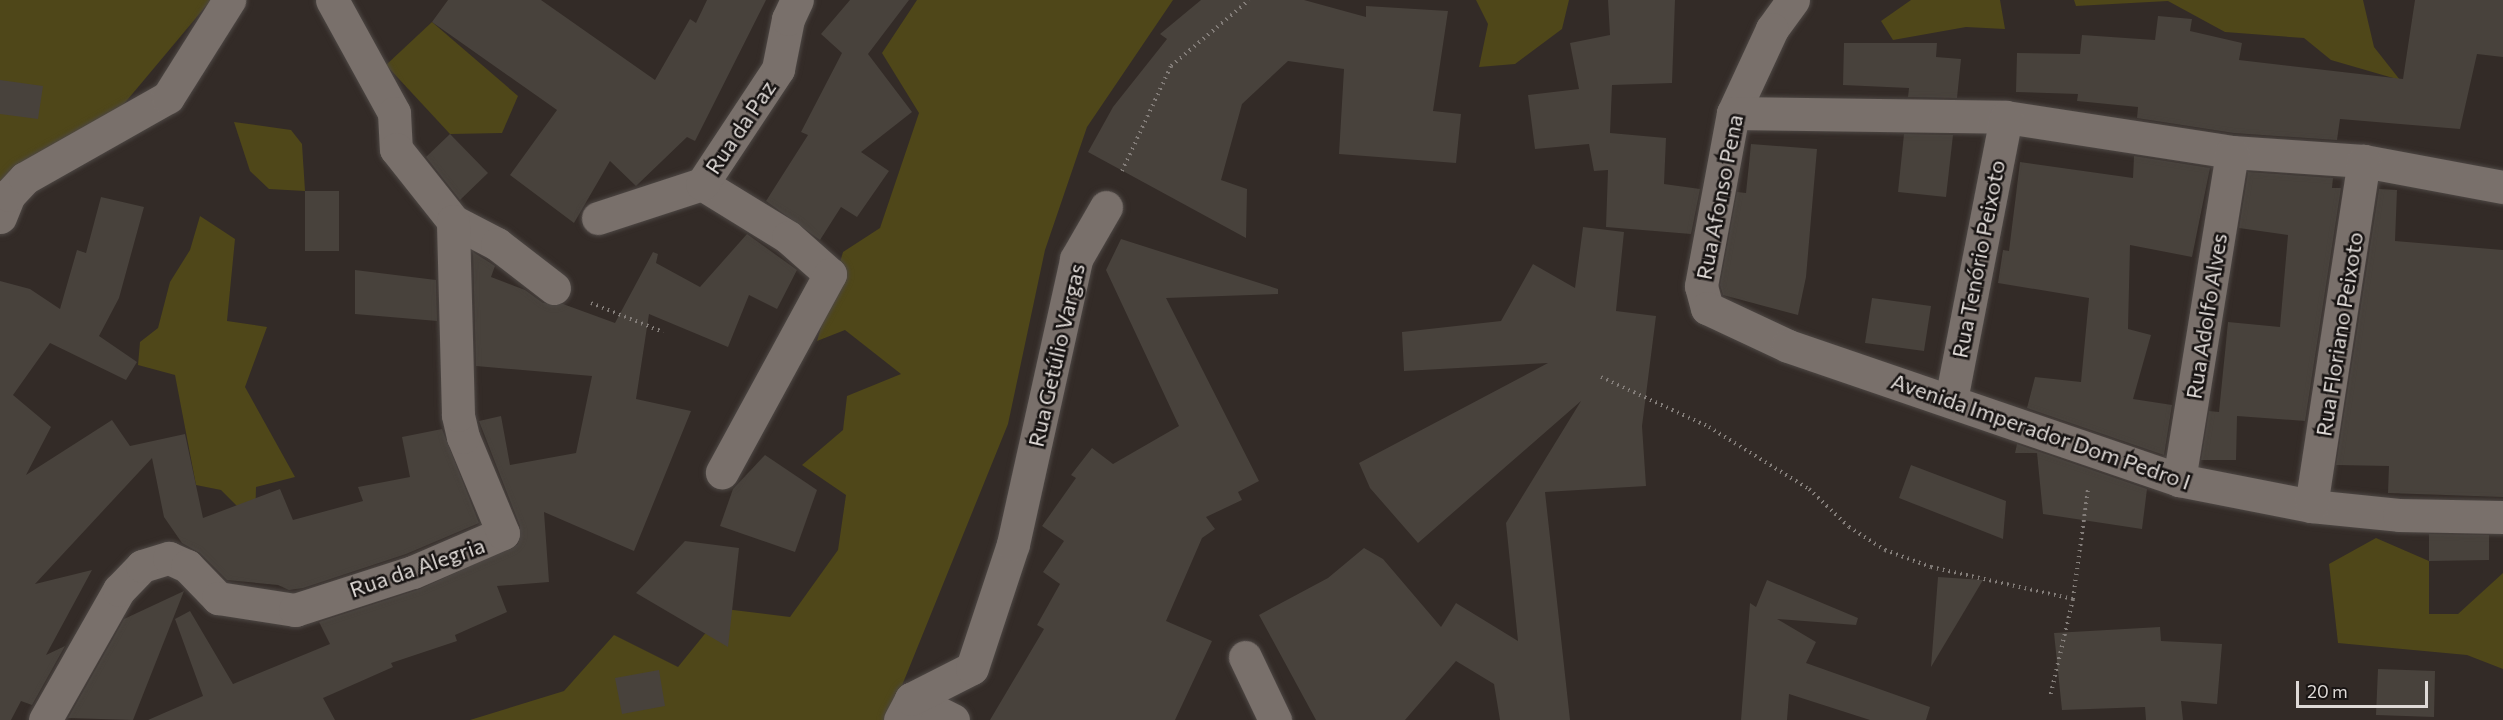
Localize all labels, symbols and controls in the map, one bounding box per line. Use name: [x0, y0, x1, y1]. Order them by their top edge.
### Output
street label: Rua da Paz: [699, 75, 781, 179]
street label: Rua Afonso Pena: [1690, 112, 1748, 282]
street label: Rua Tenório Peixoto: [1946, 158, 2010, 360]
street label: Rua Floriano Peixoto: [2310, 230, 2368, 438]
street label: Rua Adolfo Alves: [2180, 231, 2232, 401]
street label: Rua Getúlio Vargas: [1022, 261, 1090, 449]
street label: Avenida Imperador Dom Pedro I: [1888, 367, 2194, 495]
street label: Rua da Alegria: [346, 532, 488, 602]
scale bar: [2299, 669, 2431, 707]
text: 20 m: [2307, 680, 2348, 702]

